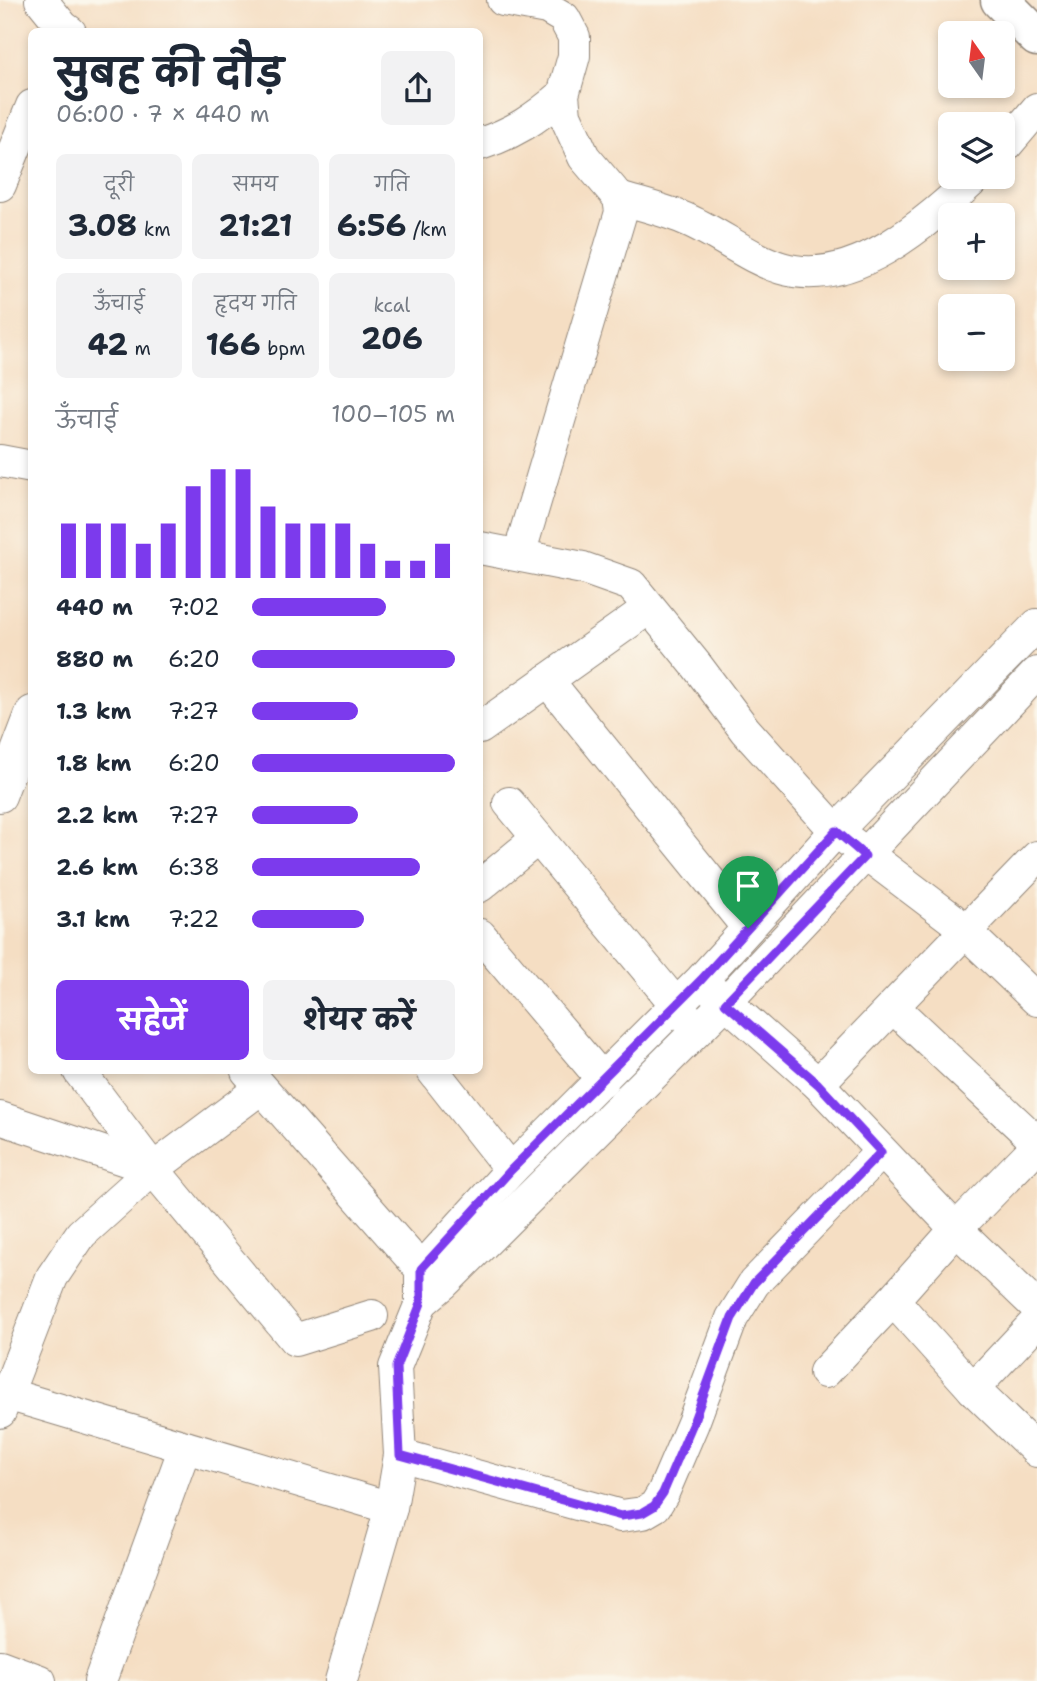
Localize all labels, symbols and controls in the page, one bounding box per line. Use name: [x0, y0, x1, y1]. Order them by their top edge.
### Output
north arrow: [938, 21, 1015, 98]
map controls: [938, 21, 1015, 371]
text: सुबह की दौड़: [56, 47, 283, 98]
button: share: [381, 51, 455, 125]
text: 06:00 · 7 × 440 m: [56, 99, 270, 129]
button: layers: [938, 112, 1015, 189]
text: दूरी: [104, 172, 134, 197]
text: समय: [233, 172, 278, 197]
text: गति: [375, 172, 409, 197]
button: +: [938, 203, 1015, 280]
text: 3.08: [68, 205, 137, 246]
text: 21:21: [218, 205, 293, 246]
text: 6:56: [337, 205, 407, 246]
text: km: [137, 217, 171, 242]
text: /km: [407, 217, 447, 242]
text: ऊँचाई: [94, 291, 145, 316]
text: हृदय गति: [214, 291, 297, 316]
text: kcal: [373, 293, 410, 318]
button: −: [938, 294, 1015, 371]
text: 206: [361, 318, 423, 359]
text: 42: [88, 324, 128, 365]
text: 166: [206, 324, 261, 365]
text: m: [128, 336, 151, 361]
text: bpm: [261, 336, 305, 361]
text: 100–105 m: [331, 399, 455, 429]
text: ऊँचाई: [56, 405, 118, 435]
text: 440 m: [56, 592, 133, 622]
text: 7:02: [168, 592, 220, 622]
text: 880 m: [56, 644, 133, 674]
text: 6:20: [168, 644, 220, 674]
text: 1.3 km: [56, 696, 131, 726]
text: 7:27: [168, 696, 219, 726]
text: 1.8 km: [56, 748, 131, 778]
text: 6:20: [168, 748, 220, 778]
text: 2.2 km: [56, 800, 138, 830]
text: 7:27: [168, 800, 219, 830]
text: 2.6 km: [56, 852, 138, 882]
text: 6:38: [168, 852, 220, 882]
pin: [718, 856, 778, 928]
icon: arrive: [729, 867, 767, 905]
text: 3.1 km: [56, 904, 130, 934]
text: 7:22: [168, 904, 219, 934]
button: सहेजें: [56, 980, 249, 1060]
button: शेयर करें: [263, 980, 455, 1060]

